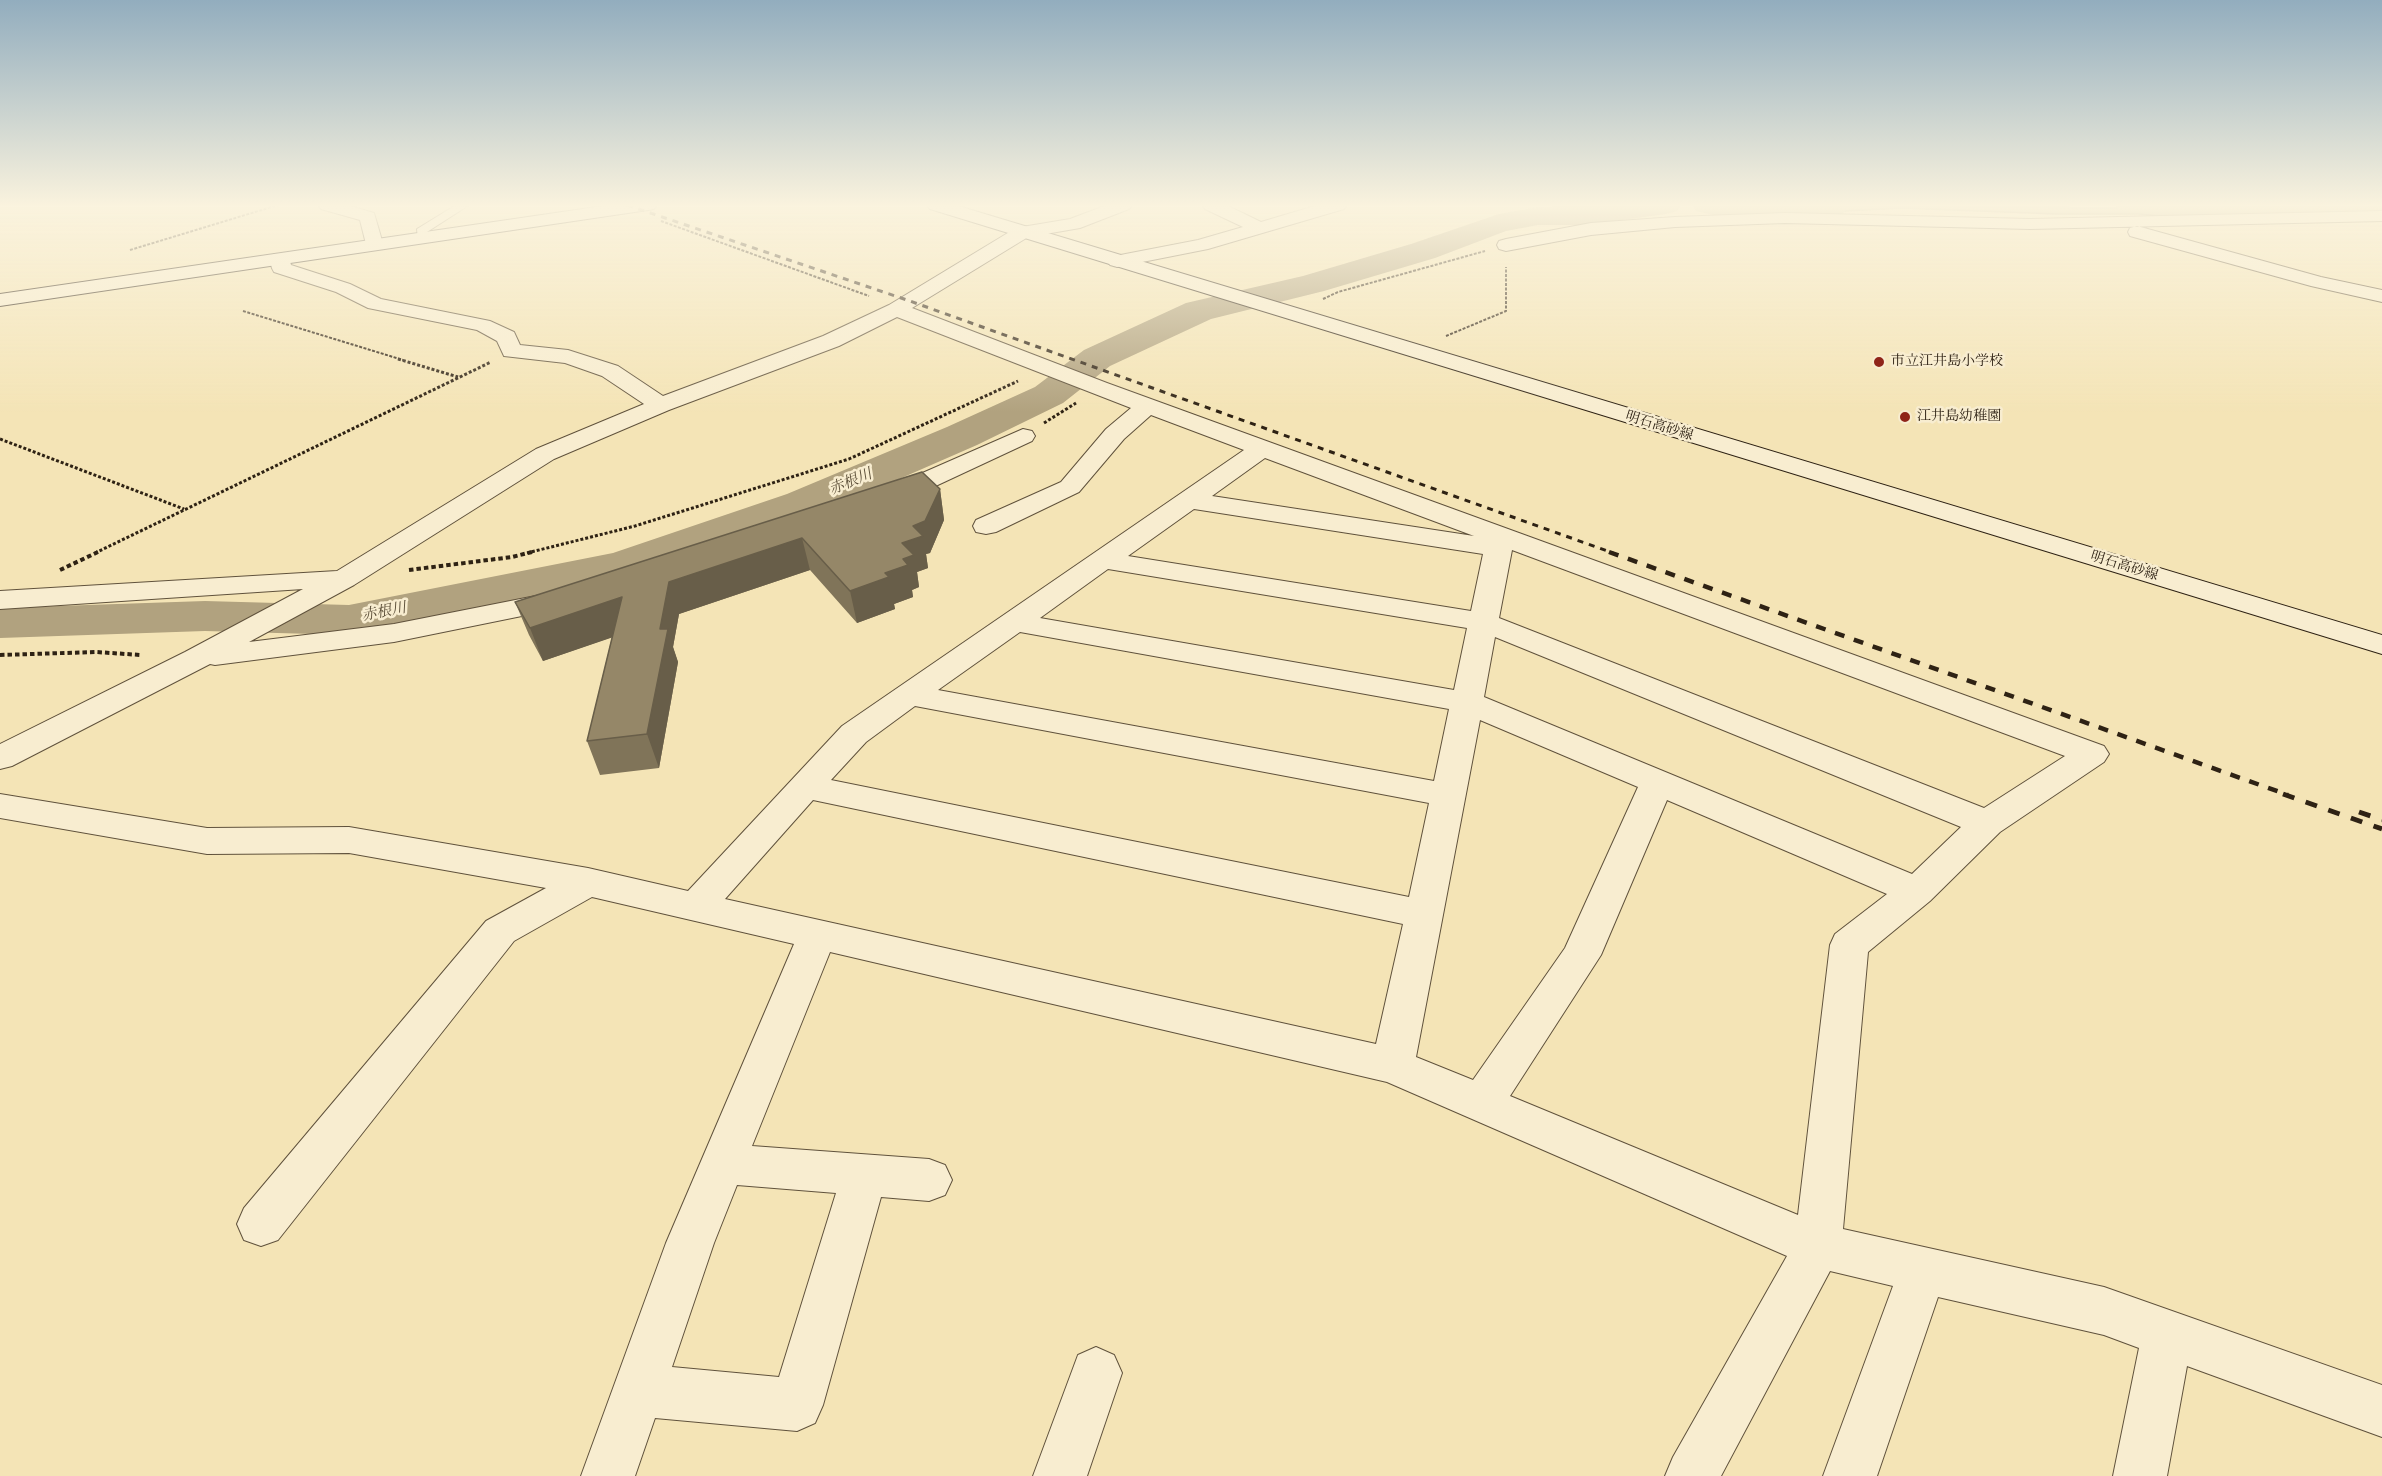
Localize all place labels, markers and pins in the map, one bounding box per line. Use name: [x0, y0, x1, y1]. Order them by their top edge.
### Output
place label: 市立江井島小学校: [1891, 354, 2003, 370]
marker: 市立江井島小学校: [1872, 355, 1886, 369]
place label: 江井島幼稚園: [1917, 409, 2001, 425]
marker: 江井島幼稚園: [1898, 410, 1912, 424]

